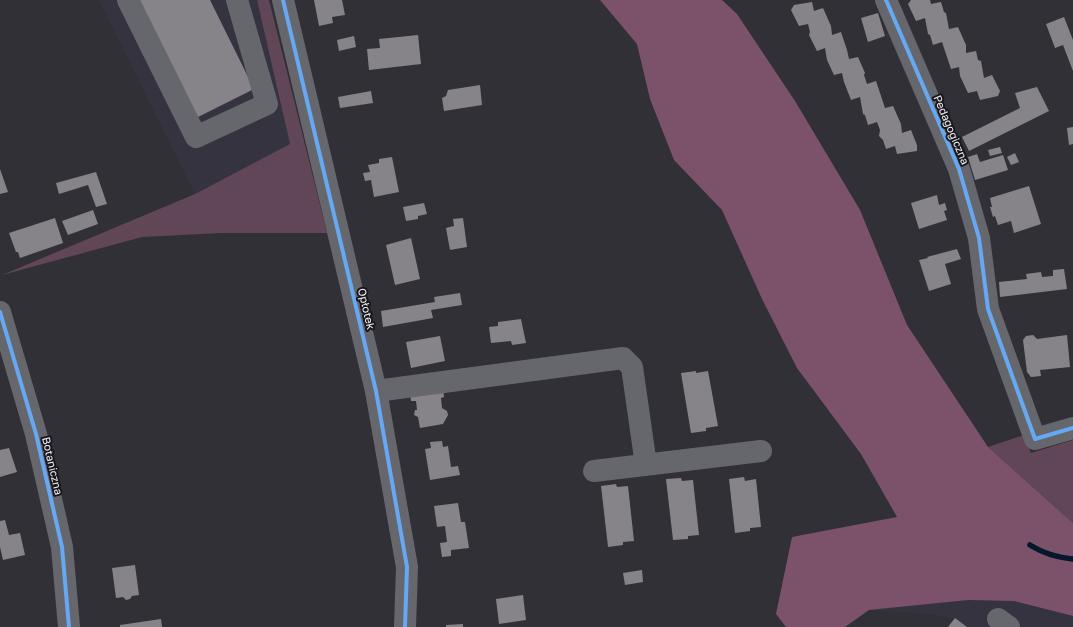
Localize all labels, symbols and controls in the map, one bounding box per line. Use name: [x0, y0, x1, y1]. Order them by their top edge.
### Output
street label: Pedagogiczna: [930, 93, 972, 167]
street label: Opłotek: [355, 287, 377, 331]
street label: Botaniczna: [39, 436, 65, 496]

